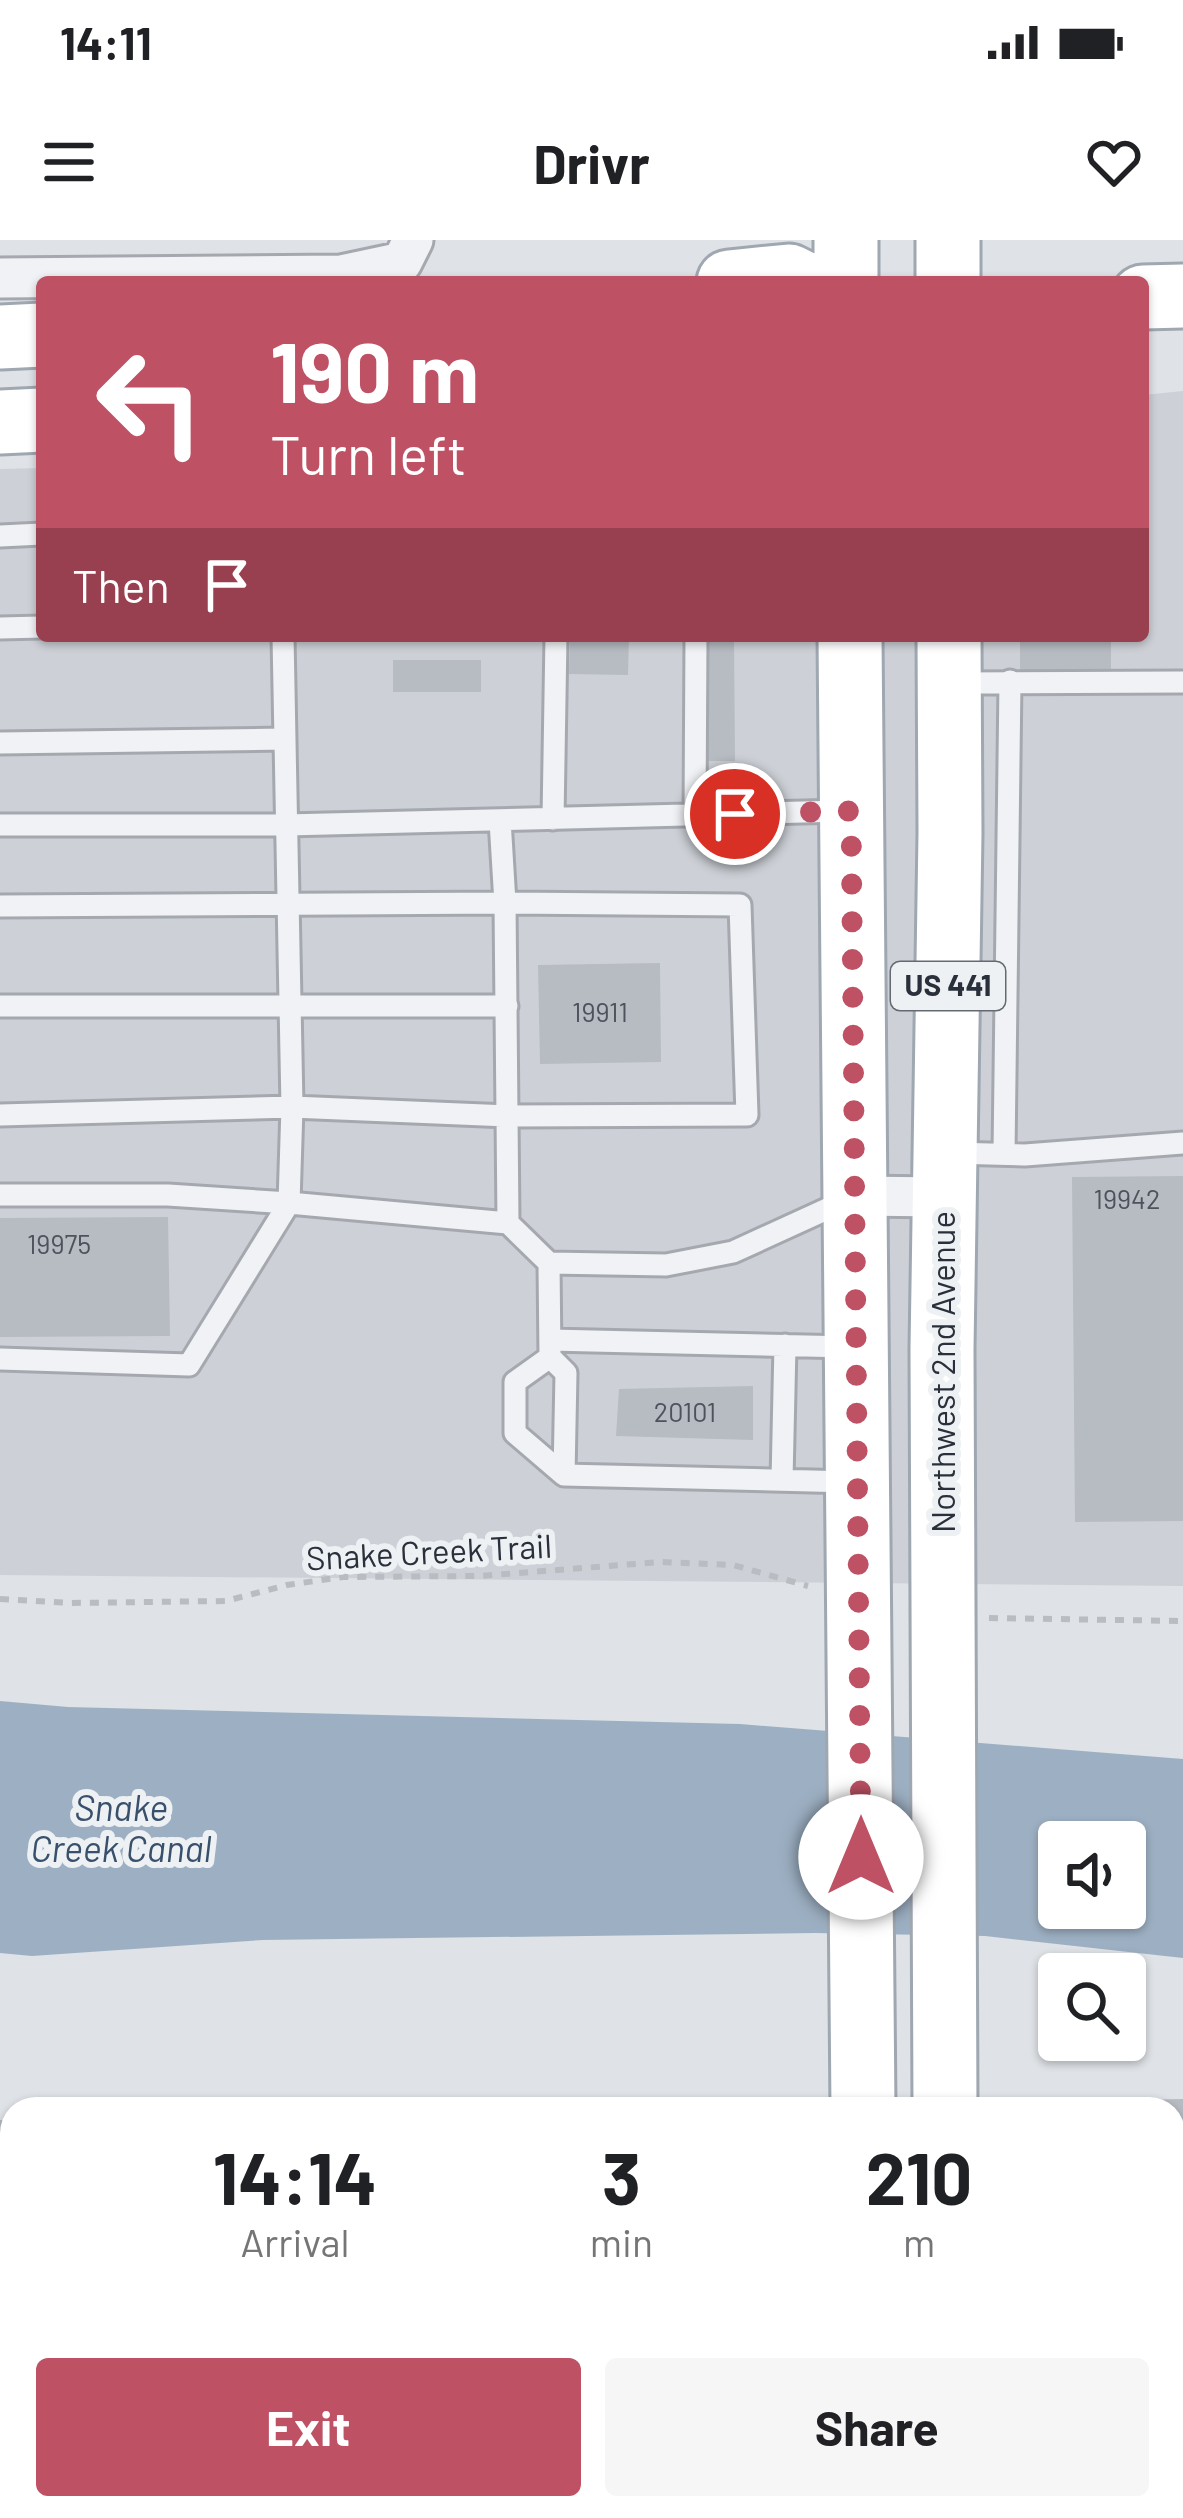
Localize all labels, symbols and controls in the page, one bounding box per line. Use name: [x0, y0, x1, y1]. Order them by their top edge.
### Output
text: 14:11: [60, 15, 152, 69]
icon: menu: [36, 129, 102, 195]
icon: heart: [1081, 129, 1147, 195]
text: Drivr: [533, 130, 650, 195]
text: 190 m: [270, 319, 479, 420]
icon: left: [72, 324, 228, 480]
text: Turn left: [270, 421, 467, 486]
icon: arrive: [194, 552, 260, 618]
text: Then: [72, 558, 170, 612]
pin: [684, 763, 786, 865]
icon: arrive: [702, 781, 768, 847]
road number: US 441: [891, 962, 1005, 1010]
house number: 19911: [572, 995, 628, 1027]
house number: 19942: [1094, 1182, 1160, 1214]
street label: Northwest 2nd Avenue: [922, 1211, 962, 1533]
house number: 19975: [27, 1227, 91, 1259]
house number: 20101: [654, 1395, 716, 1427]
street label: Snake Creek Trail: [305, 1525, 553, 1577]
water label: Snake Creek Canal: [30, 1785, 212, 1869]
position arrow: [798, 1794, 924, 1920]
map controls: [1038, 1821, 1146, 2061]
button: sound: [1038, 1821, 1146, 1929]
button: search: [1038, 1953, 1146, 2061]
text: 14:14: [213, 2133, 377, 2219]
text: 3: [602, 2133, 641, 2219]
text: 210: [866, 2133, 972, 2219]
text: Arrival: [240, 2218, 349, 2265]
text: min: [590, 2218, 653, 2265]
text: m: [903, 2218, 935, 2265]
button: Exit: [36, 2358, 581, 2496]
button: Share: [605, 2358, 1149, 2496]

